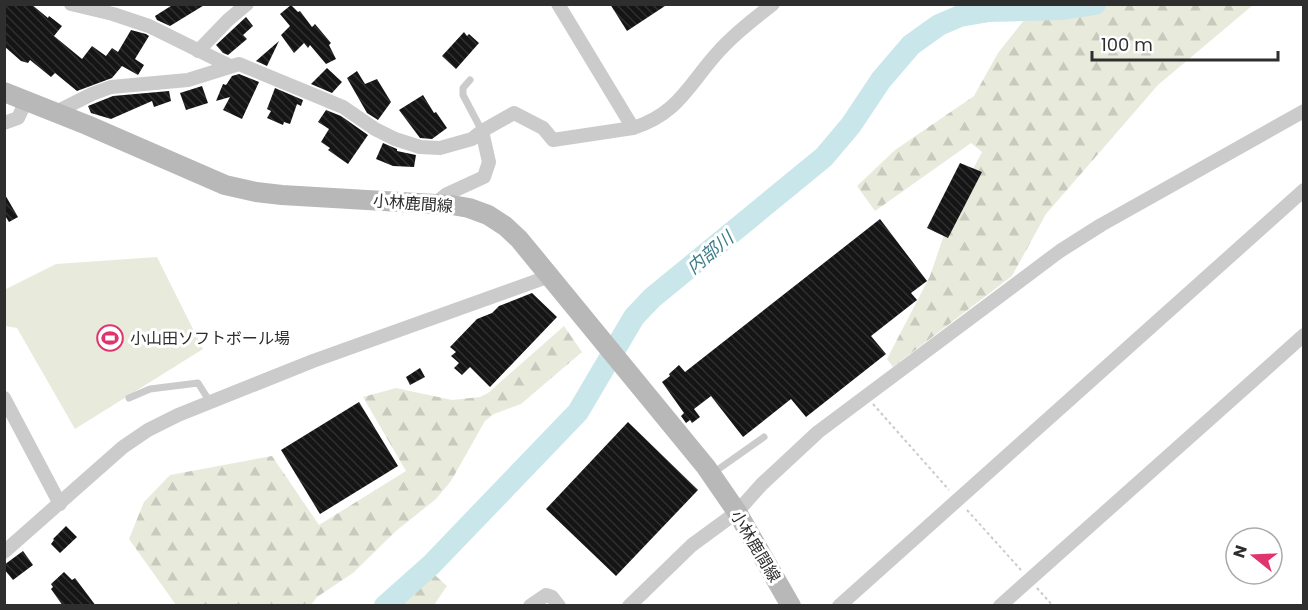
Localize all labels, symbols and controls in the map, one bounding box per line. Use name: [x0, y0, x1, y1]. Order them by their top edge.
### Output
scale bar: [1092, 24, 1278, 62]
text: 100 m: [1101, 32, 1153, 57]
street label: 小林鹿間線: [372, 189, 454, 218]
water label: 内部川: [681, 224, 740, 280]
sports icon: 小山田ソフトボール場: [95, 323, 125, 353]
place label: 小山田ソフトボール場: [130, 327, 290, 350]
street label: 小林鹿間線: [725, 506, 786, 586]
north arrow: [1224, 526, 1284, 586]
text: N: [1227, 542, 1253, 561]

